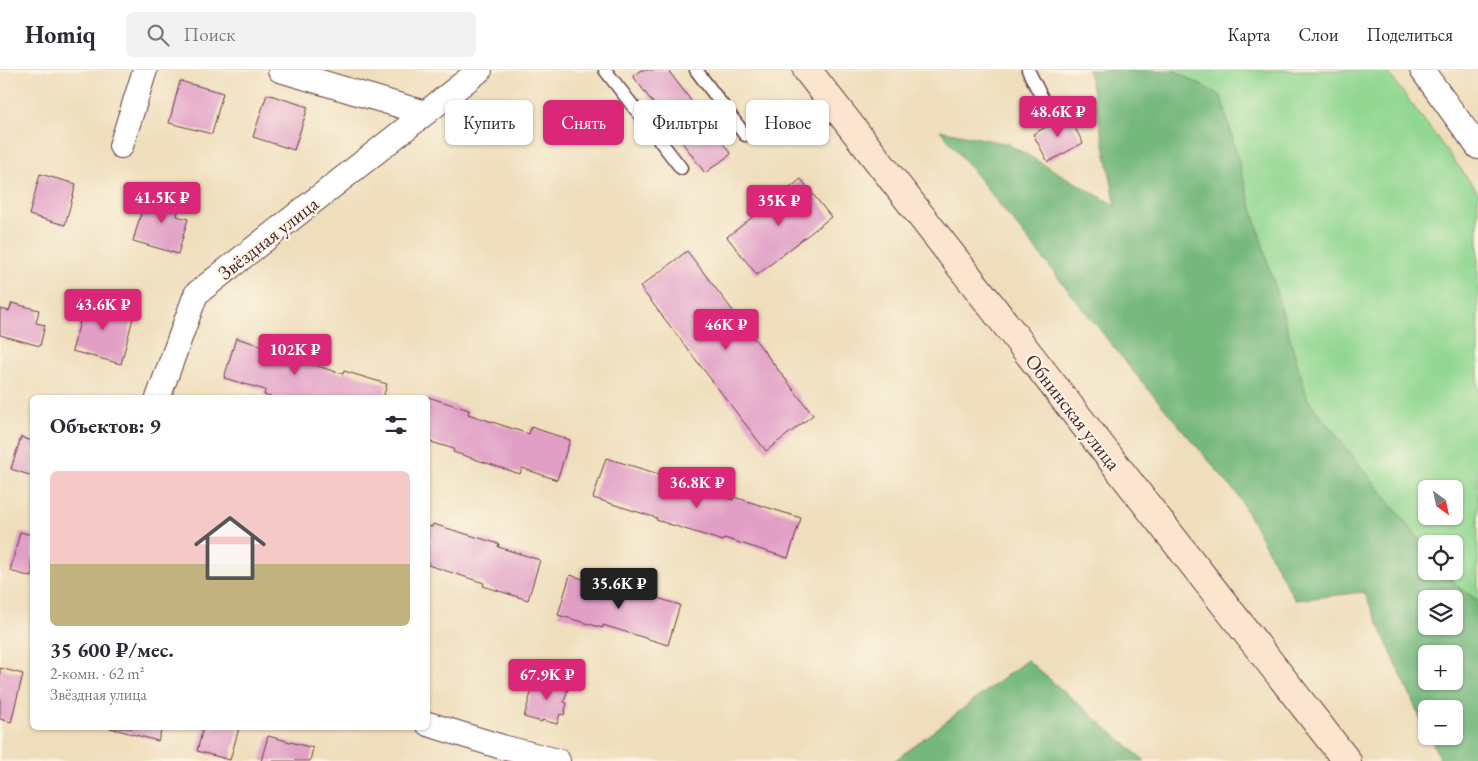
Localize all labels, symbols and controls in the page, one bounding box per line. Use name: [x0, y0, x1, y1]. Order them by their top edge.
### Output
search box: [126, 12, 476, 57]
text: Homiq: [25, 19, 96, 50]
icon: search: [144, 21, 172, 49]
text: Поиск: [184, 22, 235, 47]
text: Карта: [1228, 23, 1271, 46]
text: Слои: [1299, 23, 1338, 46]
text: Поделиться: [1366, 23, 1453, 46]
pin: 48.6K ₽: [1012, 96, 1104, 138]
chip: Купить: [445, 100, 533, 145]
chip: Снять: [543, 100, 624, 145]
chip: Фильтры: [634, 100, 736, 145]
chip: Новое: [746, 100, 829, 145]
text: 48.6K ₽: [1030, 101, 1086, 122]
pin: 41.5K ₽: [116, 182, 208, 224]
pin: 35K ₽: [744, 184, 814, 227]
text: 41.5K ₽: [134, 187, 190, 208]
text: 35K ₽: [758, 190, 800, 211]
street label: Звёздная улица: [212, 191, 324, 285]
pin: 43.6K ₽: [57, 288, 149, 331]
text: 43.6K ₽: [75, 294, 131, 315]
pin: 46K ₽: [691, 308, 761, 351]
text: 46K ₽: [705, 314, 747, 335]
pin: 102K ₽: [254, 334, 336, 376]
text: 102K ₽: [269, 339, 321, 360]
street label: Обнинская улица: [1019, 349, 1127, 476]
icon: filters: [382, 411, 410, 439]
text: Объектов: 9: [50, 412, 161, 439]
pin: 36.8K ₽: [651, 466, 743, 509]
text: 36.8K ₽: [669, 472, 725, 493]
north arrow: [1418, 480, 1462, 525]
map controls: [1418, 480, 1463, 745]
icon: home: [185, 503, 275, 593]
button: locate: [1418, 535, 1463, 580]
pin: 35.6K ₽: [573, 568, 665, 610]
text: 35.6K ₽: [591, 573, 647, 594]
button: layers: [1418, 590, 1463, 635]
text: 35 600 ₽/мес.: [50, 636, 174, 663]
button: +: [1418, 645, 1463, 690]
pin: 67.9K ₽: [501, 658, 593, 701]
text: 2-комн. · 62 m²: [50, 663, 145, 684]
text: 67.9K ₽: [519, 664, 575, 685]
text: Звёздная улица: [50, 684, 147, 705]
button: −: [1418, 700, 1463, 745]

